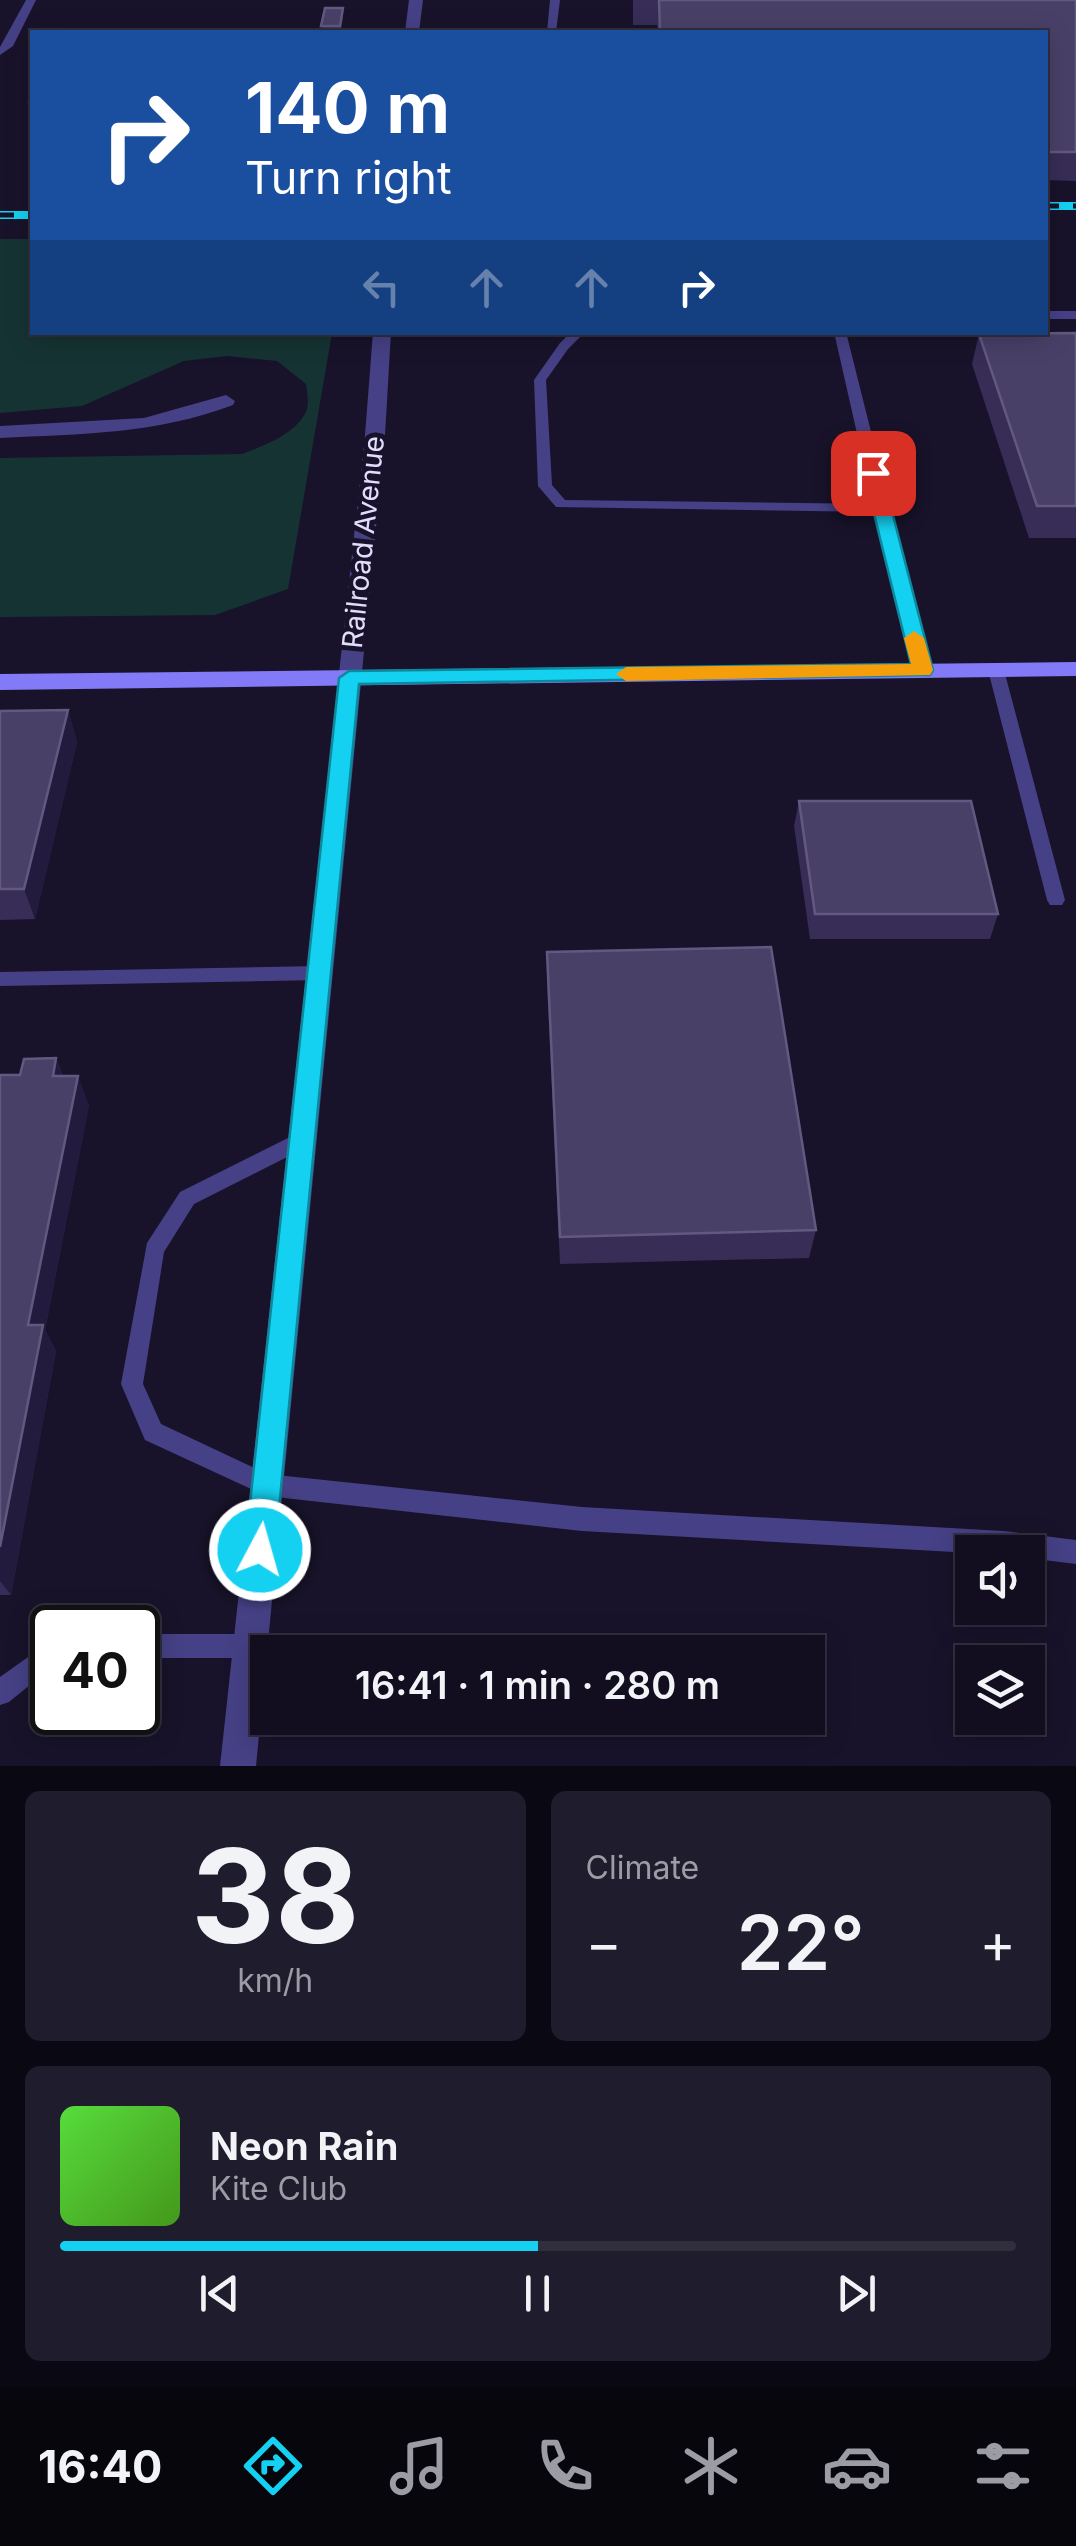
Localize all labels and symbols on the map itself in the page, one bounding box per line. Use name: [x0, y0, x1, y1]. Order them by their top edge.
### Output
pin: [831, 431, 916, 516]
street label: Railroad Avenue: [335, 434, 391, 650]
position arrow: [208, 1498, 312, 1602]
speed limit sign: 40: [30, 1605, 160, 1735]

